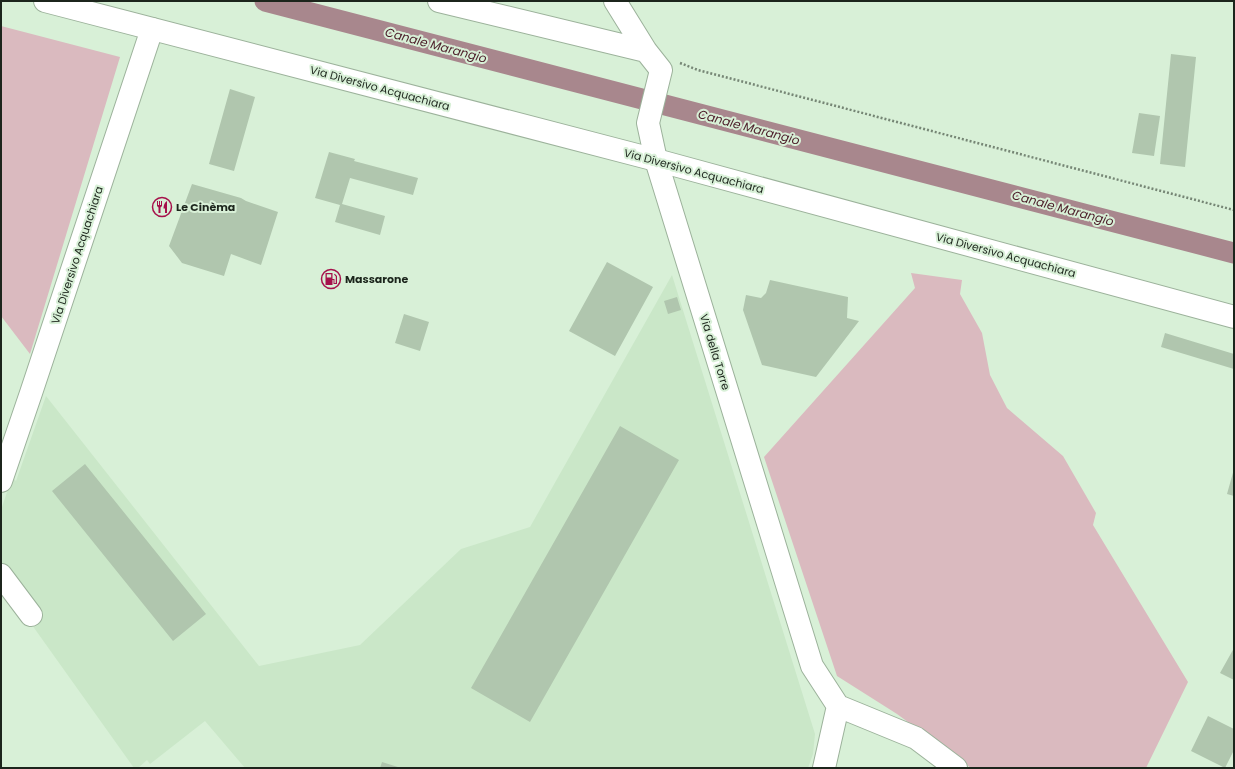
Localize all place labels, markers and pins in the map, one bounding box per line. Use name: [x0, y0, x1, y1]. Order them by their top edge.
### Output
restaurant icon: Le Cinèma: [151, 196, 173, 218]
place label: Le Cinèma: [176, 199, 235, 215]
fuel station icon: Massarone: [320, 268, 342, 290]
place label: Massarone: [345, 271, 408, 287]

